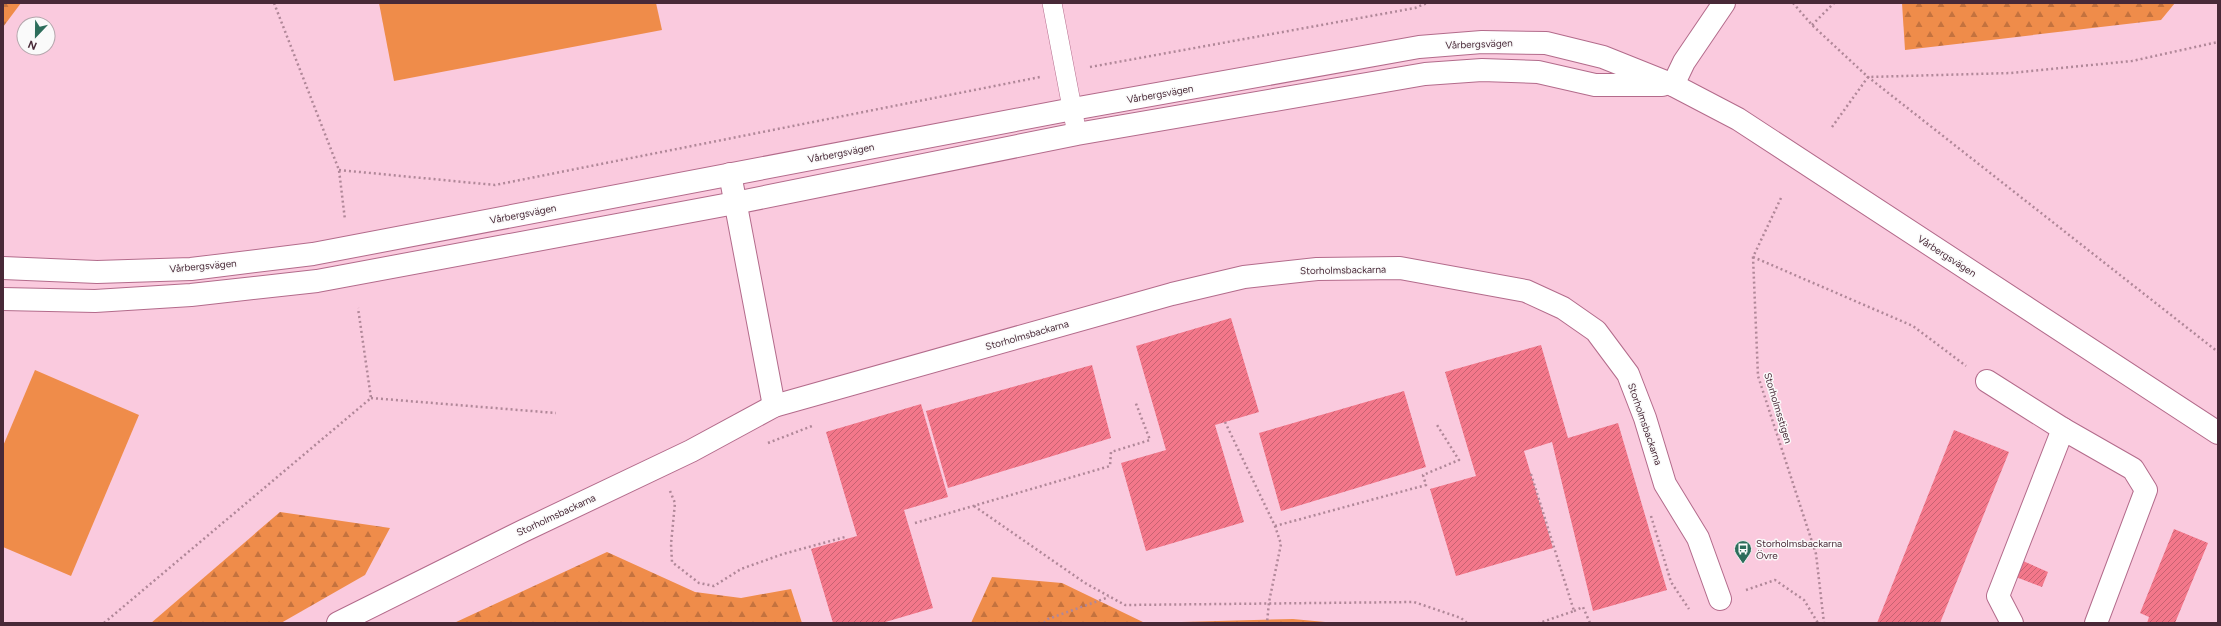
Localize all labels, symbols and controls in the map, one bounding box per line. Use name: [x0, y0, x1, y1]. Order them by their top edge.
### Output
north arrow: [16, 16, 56, 56]
street label: Vårbergsvägen: [1445, 36, 1513, 52]
text: N: [26, 37, 39, 52]
street label: Vårbergsvägen: [1126, 82, 1195, 106]
street label: Vårbergsvägen: [807, 140, 876, 166]
street label: Vårbergsvägen: [489, 201, 558, 227]
street label: Vårbergsvägen: [1915, 232, 1979, 280]
street label: Vårbergsvägen: [169, 257, 238, 275]
street label: Storholmsbackarna: [1300, 263, 1386, 277]
street label: Storholmsbackarna: [984, 317, 1070, 353]
street label: Storholmsstigen: [1761, 371, 1795, 445]
street label: Storholmsbackarna: [1625, 381, 1665, 467]
street label: Storholmsbackarna: [514, 491, 598, 539]
place label: Storholmsbackarna Övre: [1756, 537, 1842, 562]
bus stop icon: Storholmsbackarna Övre: [1733, 539, 1753, 564]

